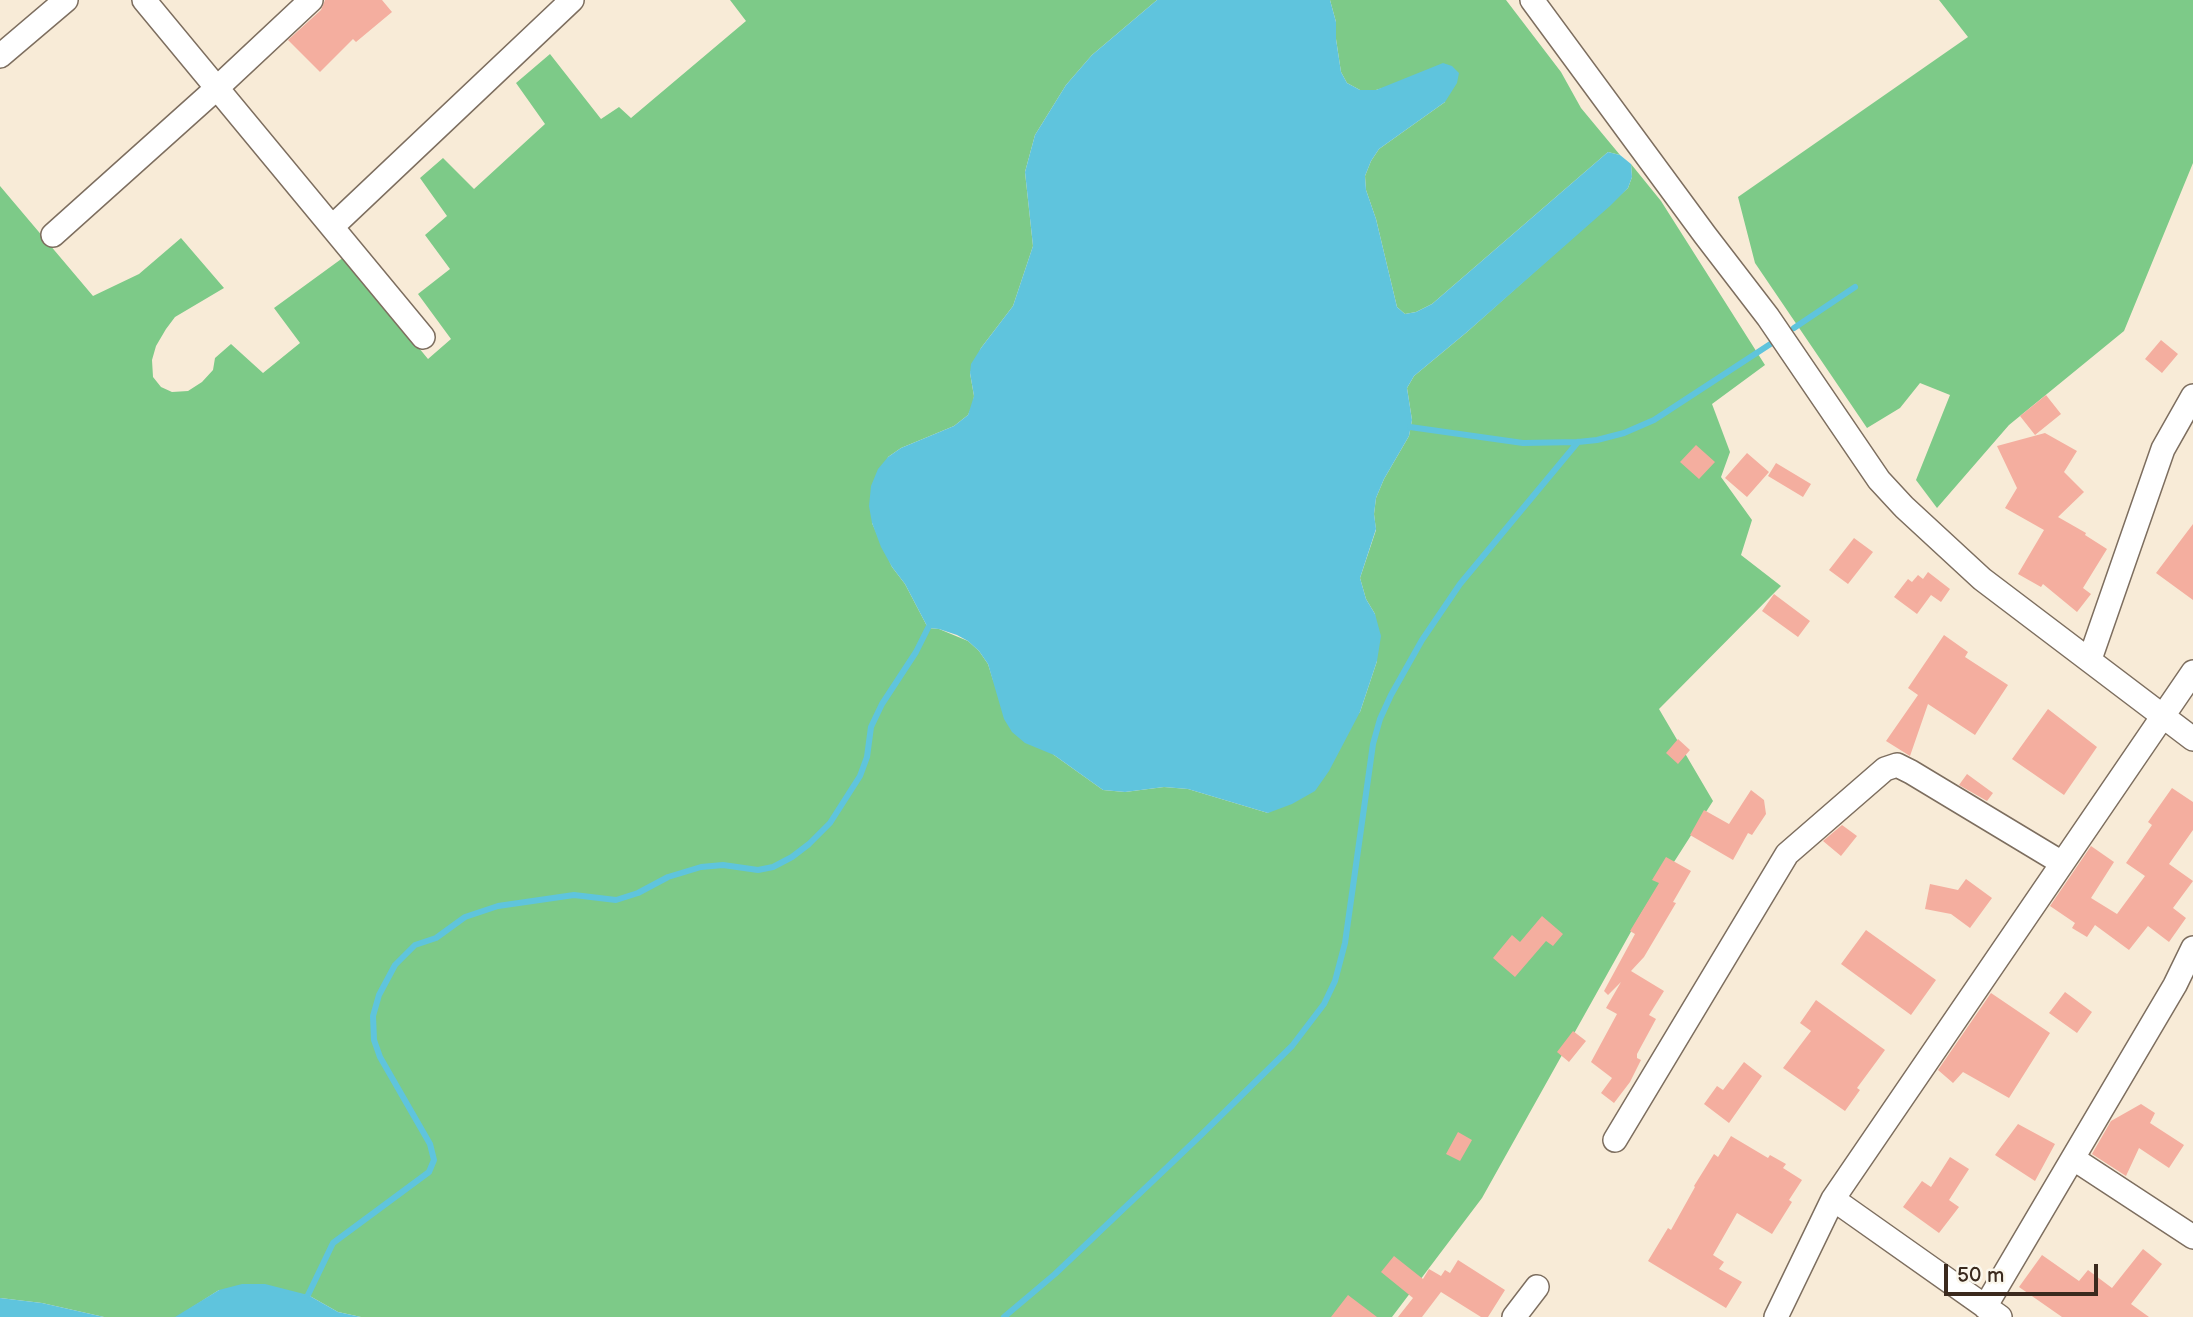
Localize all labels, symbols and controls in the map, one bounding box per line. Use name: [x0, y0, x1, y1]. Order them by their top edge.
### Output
scale bar: [1948, 1250, 2102, 1294]
text: 50 m: [1957, 1263, 2004, 1288]

